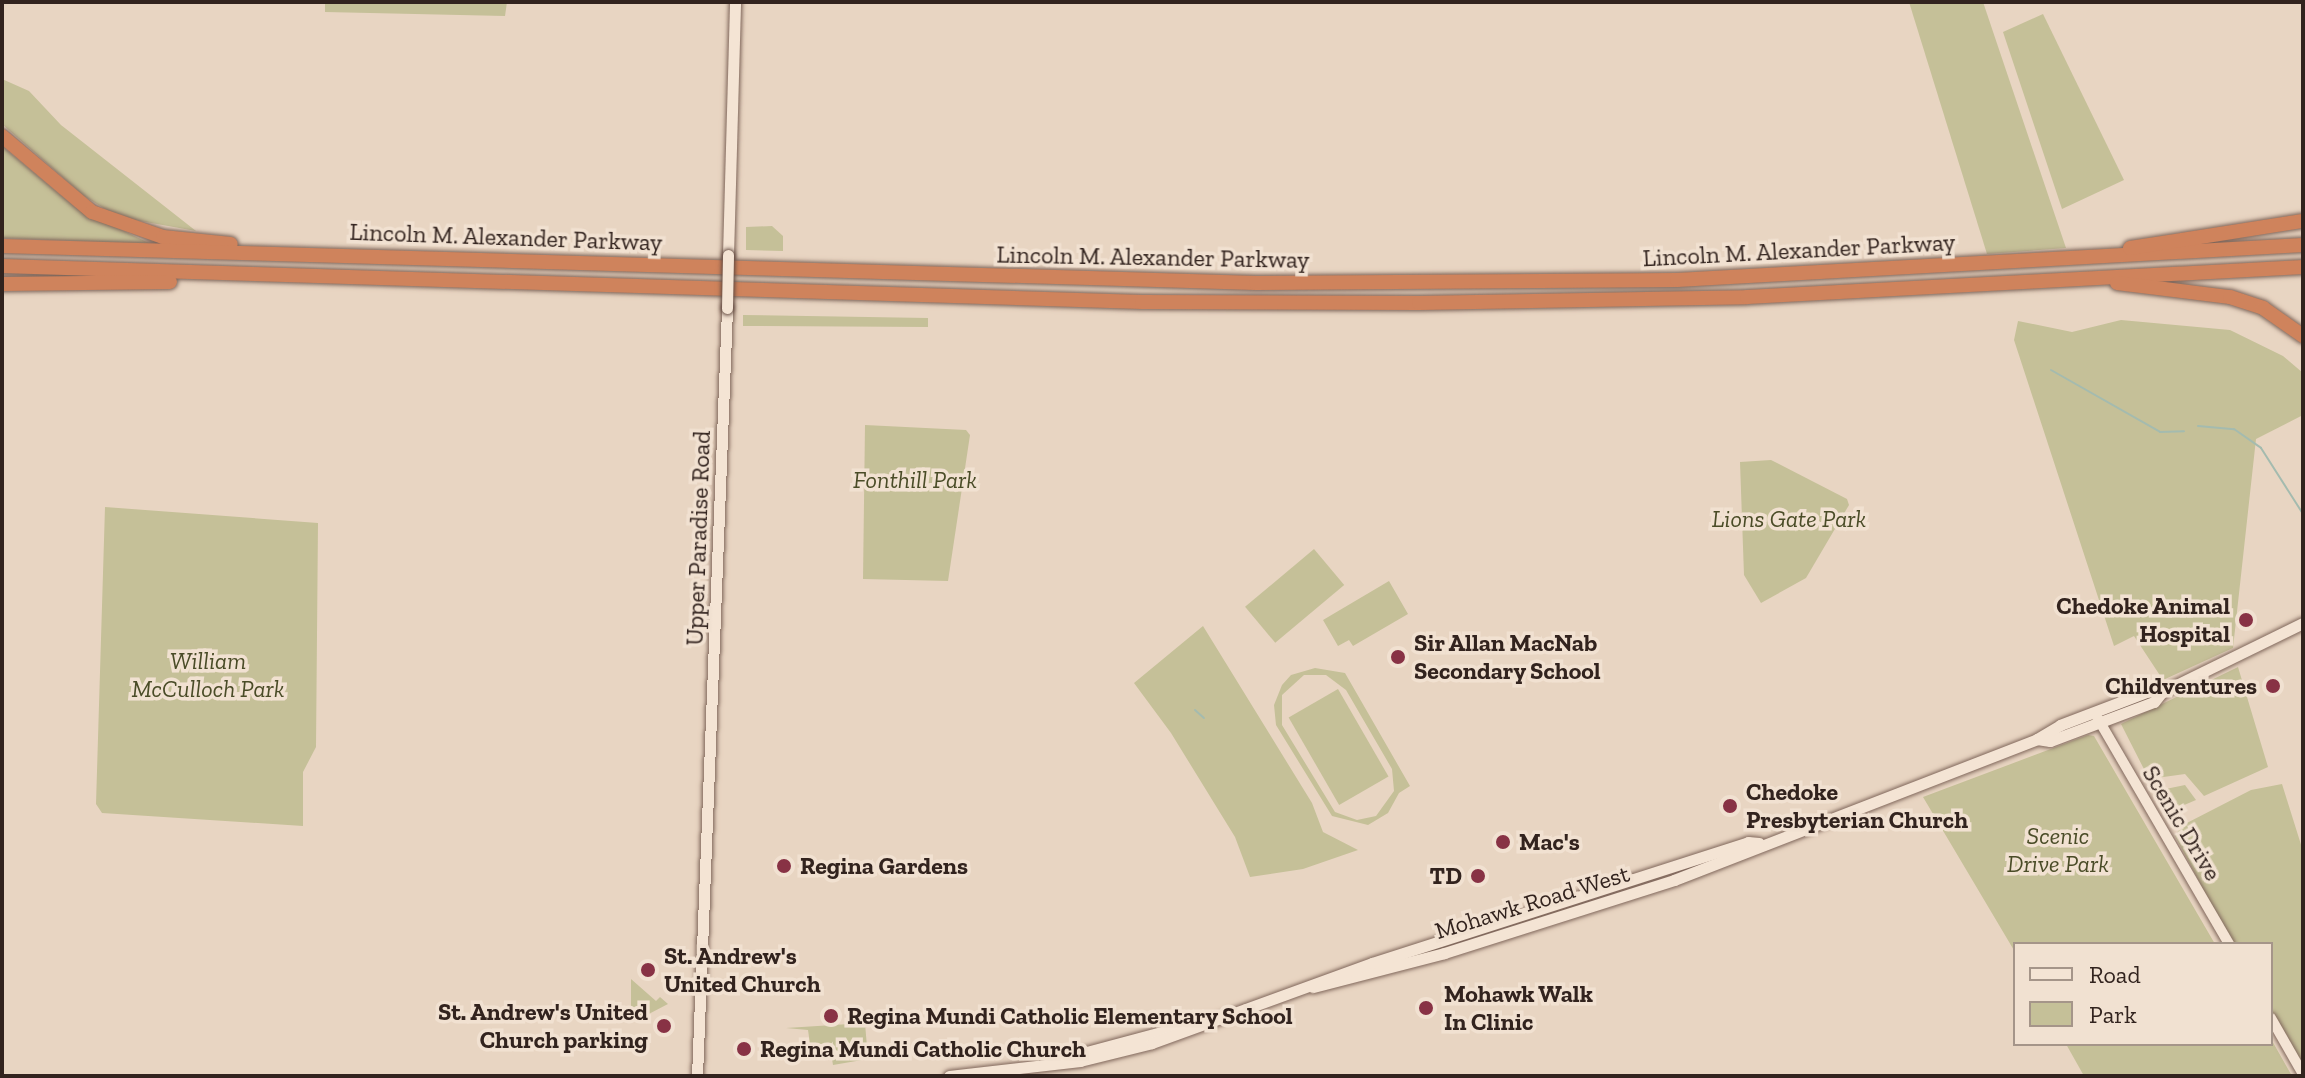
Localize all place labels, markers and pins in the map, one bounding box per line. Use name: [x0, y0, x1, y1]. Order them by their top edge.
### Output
place label: Chedoke Animal Hospital: [2056, 592, 2230, 648]
marker: Chedoke Animal Hospital: [2237, 611, 2255, 629]
place label: Sir Allan MacNab Secondary School: [1414, 629, 1601, 685]
marker: Sir Allan MacNab Secondary School: [1389, 648, 1407, 666]
place label: Childventures: [2105, 672, 2257, 700]
marker: Childventures: [2264, 677, 2282, 695]
place label: Chedoke Presbyterian Church: [1746, 778, 1968, 834]
marker: Chedoke Presbyterian Church: [1721, 797, 1739, 815]
place label: Mac's: [1519, 828, 1580, 856]
marker: Mac's: [1494, 833, 1512, 851]
place label: Regina Gardens: [800, 852, 968, 880]
marker: Regina Gardens: [775, 857, 793, 875]
place label: TD: [1430, 862, 1462, 890]
marker: TD: [1469, 867, 1487, 885]
place label: St. Andrew's United Church: [664, 942, 821, 998]
marker: St. Andrew's United Church: [639, 961, 657, 979]
place label: Mohawk Walk In Clinic: [1444, 980, 1594, 1036]
marker: Mohawk Walk In Clinic: [1415, 997, 1437, 1019]
place label: St. Andrew's United Church parking: [437, 998, 648, 1054]
place label: Regina Mundi Catholic Elementary School: [847, 1002, 1293, 1030]
marker: Regina Mundi Catholic Elementary School: [822, 1007, 840, 1025]
marker: St. Andrew's United Church parking: [655, 1017, 673, 1035]
place label: Regina Mundi Catholic Church: [760, 1035, 1086, 1063]
marker: Regina Mundi Catholic Church: [735, 1040, 753, 1058]

